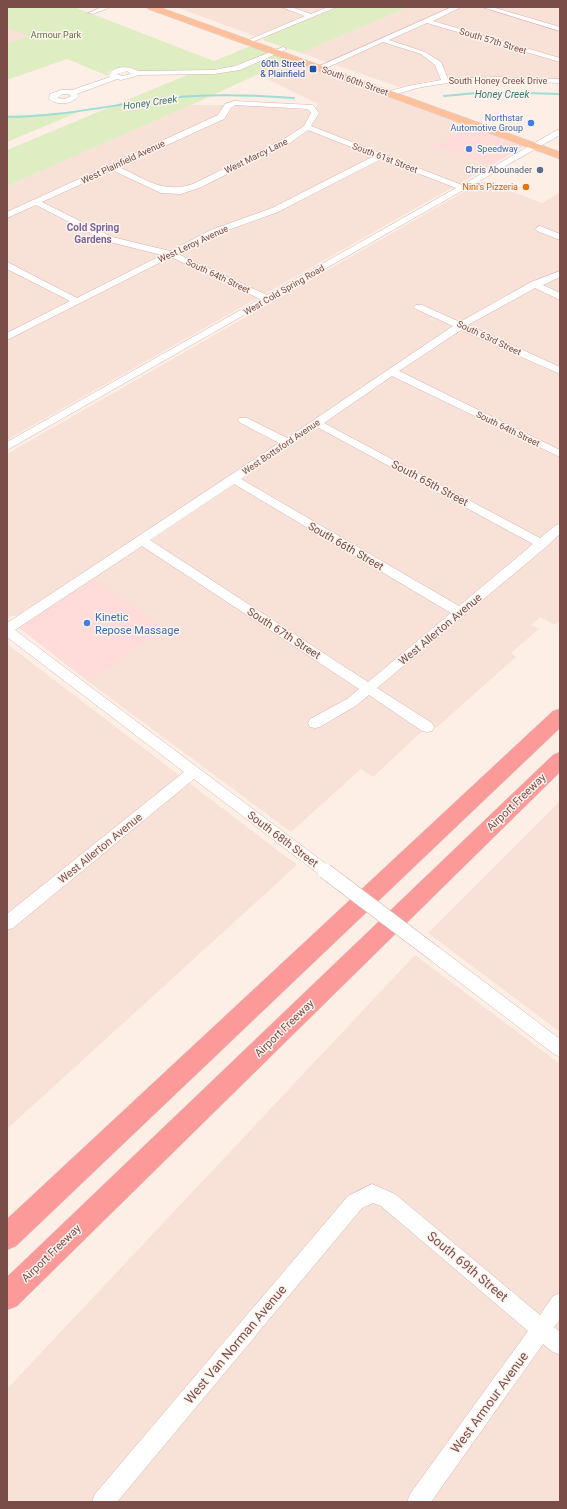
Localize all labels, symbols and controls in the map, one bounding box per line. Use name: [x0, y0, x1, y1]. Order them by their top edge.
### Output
street label: South 57th Street: [458, 26, 528, 56]
park label: Armour Park: [31, 30, 82, 40]
place label: 60th Street & Plainfield: [260, 59, 305, 79]
marker: 60th Street & Plainfield: [308, 64, 318, 74]
street label: South 60th Street: [321, 64, 389, 98]
street label: South Honey Creek Drive: [449, 76, 548, 86]
water label: Honey Creek: [475, 89, 530, 100]
water label: Honey Creek: [122, 93, 179, 112]
place label: Northstar Automotive Group: [451, 113, 523, 133]
marker: Northstar Automotive Group: [526, 118, 536, 128]
street label: West Marcy Lane: [223, 136, 289, 176]
street label: West Plainfield Avenue: [80, 138, 167, 186]
street label: South 61st Street: [351, 141, 419, 175]
marker: Speedway: [464, 144, 474, 154]
place label: Speedway: [477, 144, 519, 154]
place label: Chris Abounader: [465, 165, 532, 175]
marker: Chris Abounader: [535, 165, 545, 175]
place label: Nini's Pizzeria: [463, 182, 518, 192]
marker: Nini's Pizzeria: [521, 182, 531, 192]
district label: Cold Spring Gardens: [67, 222, 119, 245]
street label: West Leroy Avenue: [156, 223, 230, 265]
street label: South 64th Street: [184, 257, 252, 295]
street label: West Cold Spring Road: [242, 263, 326, 317]
street label: South 63rd Street: [455, 319, 523, 357]
street label: South 64th Street: [475, 409, 541, 449]
street label: West Bottsford Avenue: [240, 417, 322, 477]
street label: South 65th Street: [389, 458, 471, 509]
street label: South 66th Street: [306, 520, 386, 574]
street label: West Allerton Avenue: [396, 591, 485, 668]
street label: South 67th Street: [245, 605, 323, 662]
place label: Kinetic Repose Massage: [95, 611, 179, 637]
marker: Kinetic Repose Massage: [82, 618, 92, 628]
street label: Airport Freeway: [484, 770, 549, 834]
street label: South 68th Street: [245, 809, 321, 870]
street label: West Allerton Avenue: [56, 810, 145, 886]
street label: Airport Freeway: [252, 996, 317, 1060]
street label: Airport Freeway: [19, 1221, 84, 1285]
street label: South 69th Street: [424, 1228, 511, 1304]
street label: West Van Norman Avenue: [181, 1282, 290, 1407]
street label: West Armour Avenue: [448, 1349, 531, 1456]

